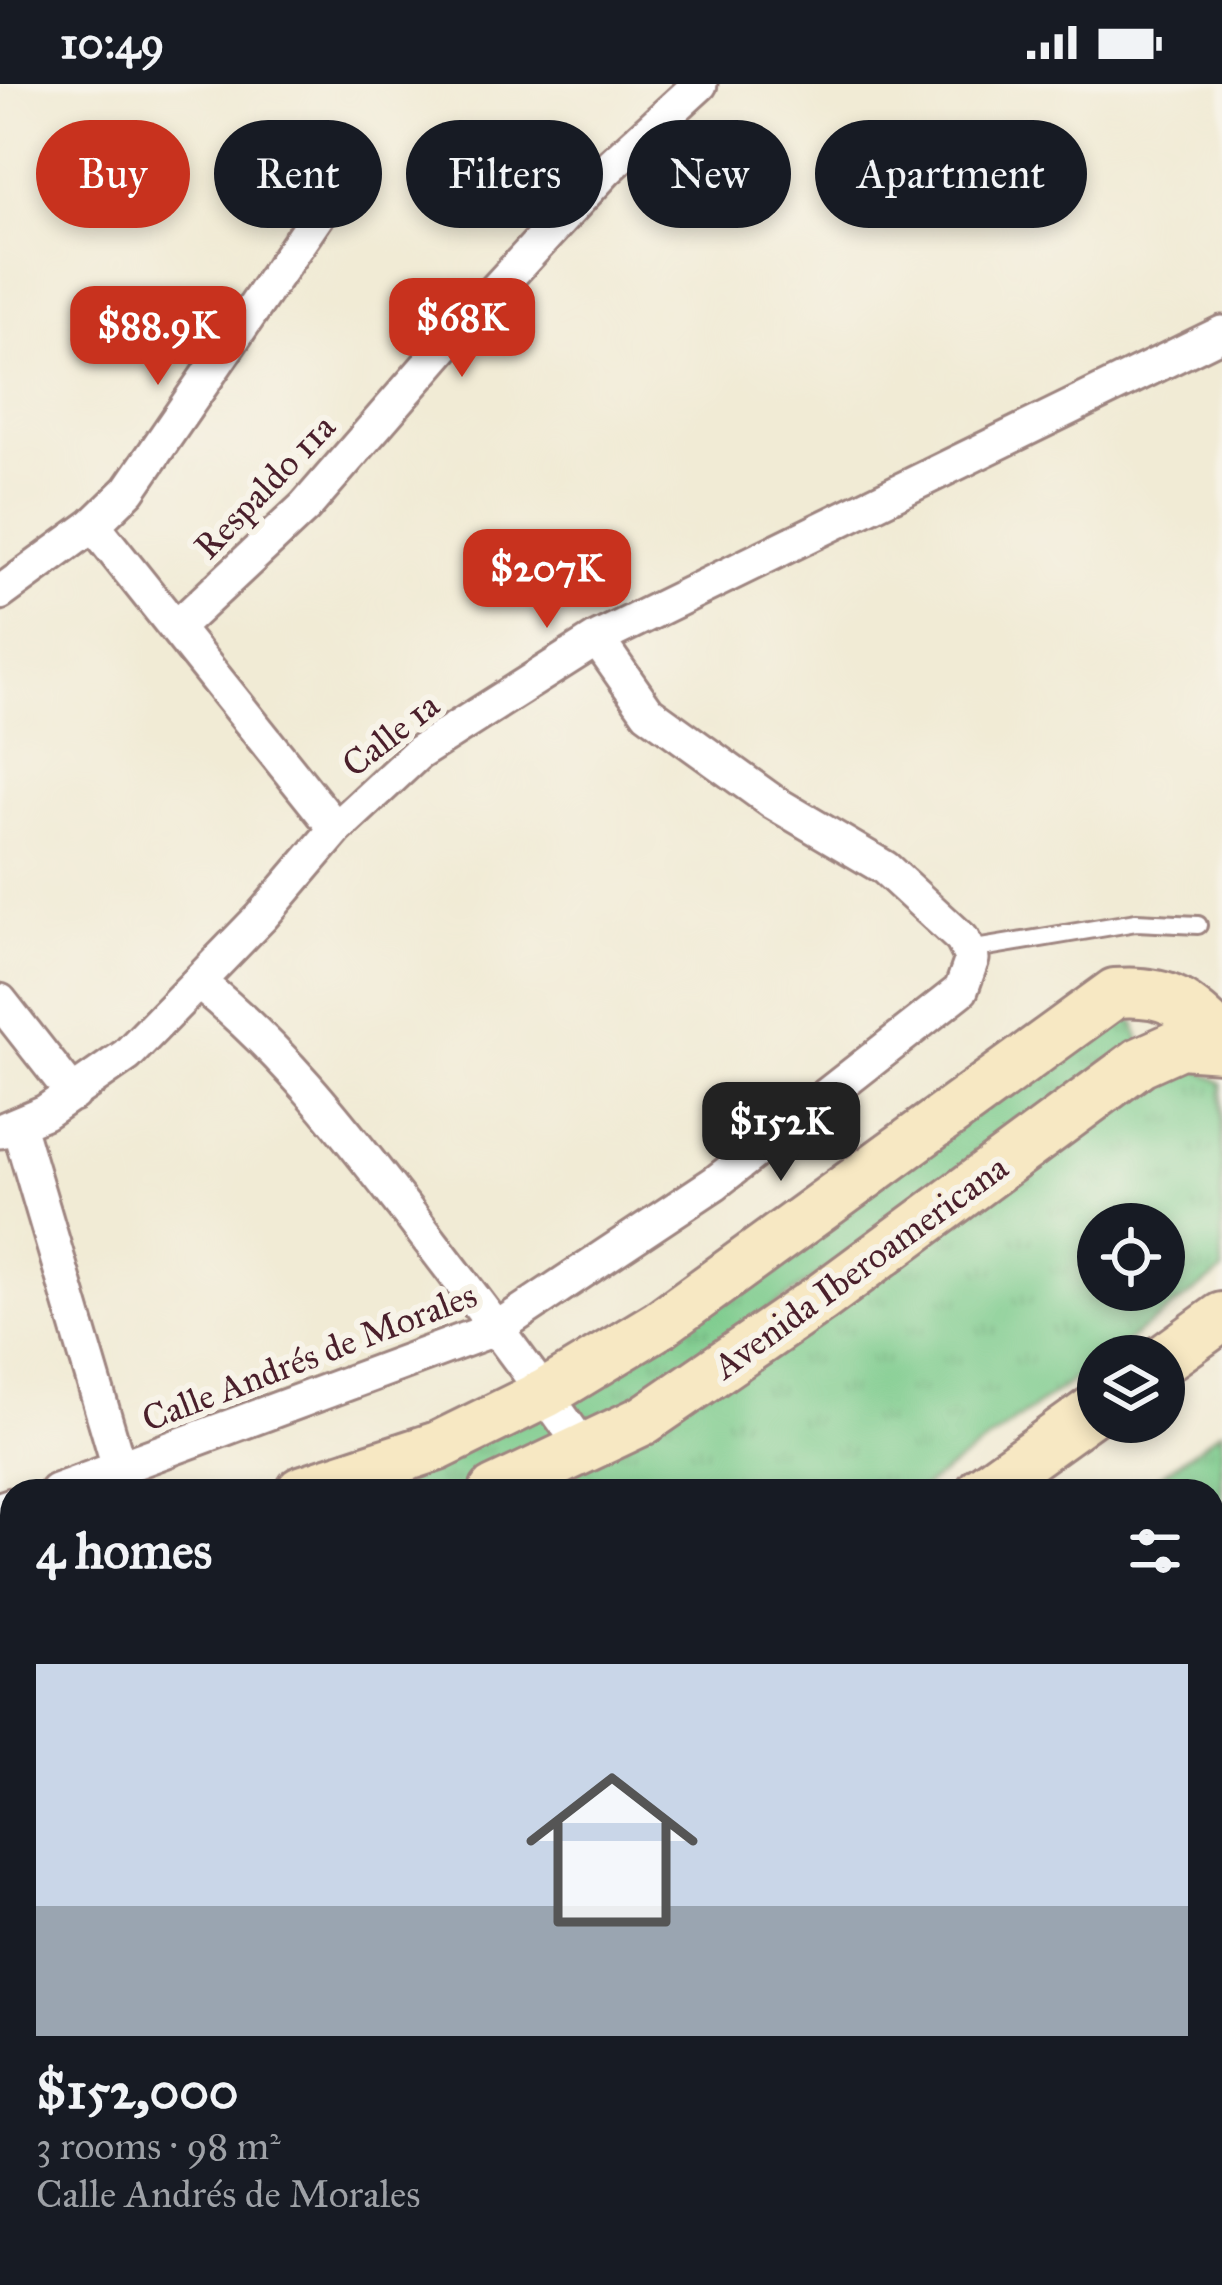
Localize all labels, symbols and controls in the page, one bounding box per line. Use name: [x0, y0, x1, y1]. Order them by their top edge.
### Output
text: 10:49: [60, 15, 164, 70]
chip: Buy: [36, 120, 190, 228]
chip: Rent: [214, 120, 382, 228]
chip: Filters: [406, 120, 603, 228]
chip: New: [627, 120, 791, 228]
chip: Apartment: [815, 120, 1087, 228]
pin: $68K: [391, 278, 533, 380]
pin: $88.9K: [60, 286, 256, 388]
text: $68K: [416, 293, 508, 341]
text: $88.9K: [97, 301, 219, 349]
street label: Respaldo 11a: [185, 405, 345, 568]
pin: $207K: [463, 529, 631, 631]
text: $207K: [490, 544, 604, 592]
street label: Calle 1a: [333, 683, 449, 786]
pin: $152K: [697, 1082, 865, 1184]
text: $152K: [729, 1097, 833, 1145]
street label: Avenida Iberoamericana: [703, 1145, 1017, 1390]
map controls: [1077, 1203, 1185, 1443]
button: locate: [1077, 1203, 1185, 1311]
street label: Calle Andrés de Morales: [136, 1273, 483, 1441]
button: layers: [1077, 1335, 1185, 1443]
icon: filters: [1122, 1518, 1188, 1584]
text: 4 homes: [36, 1520, 212, 1582]
icon: home: [504, 1742, 720, 1958]
text: $152,000: [36, 2060, 239, 2122]
text: 3 rooms · 98 m²: [36, 2122, 281, 2170]
text: Calle Andrés de Morales: [36, 2170, 421, 2218]

